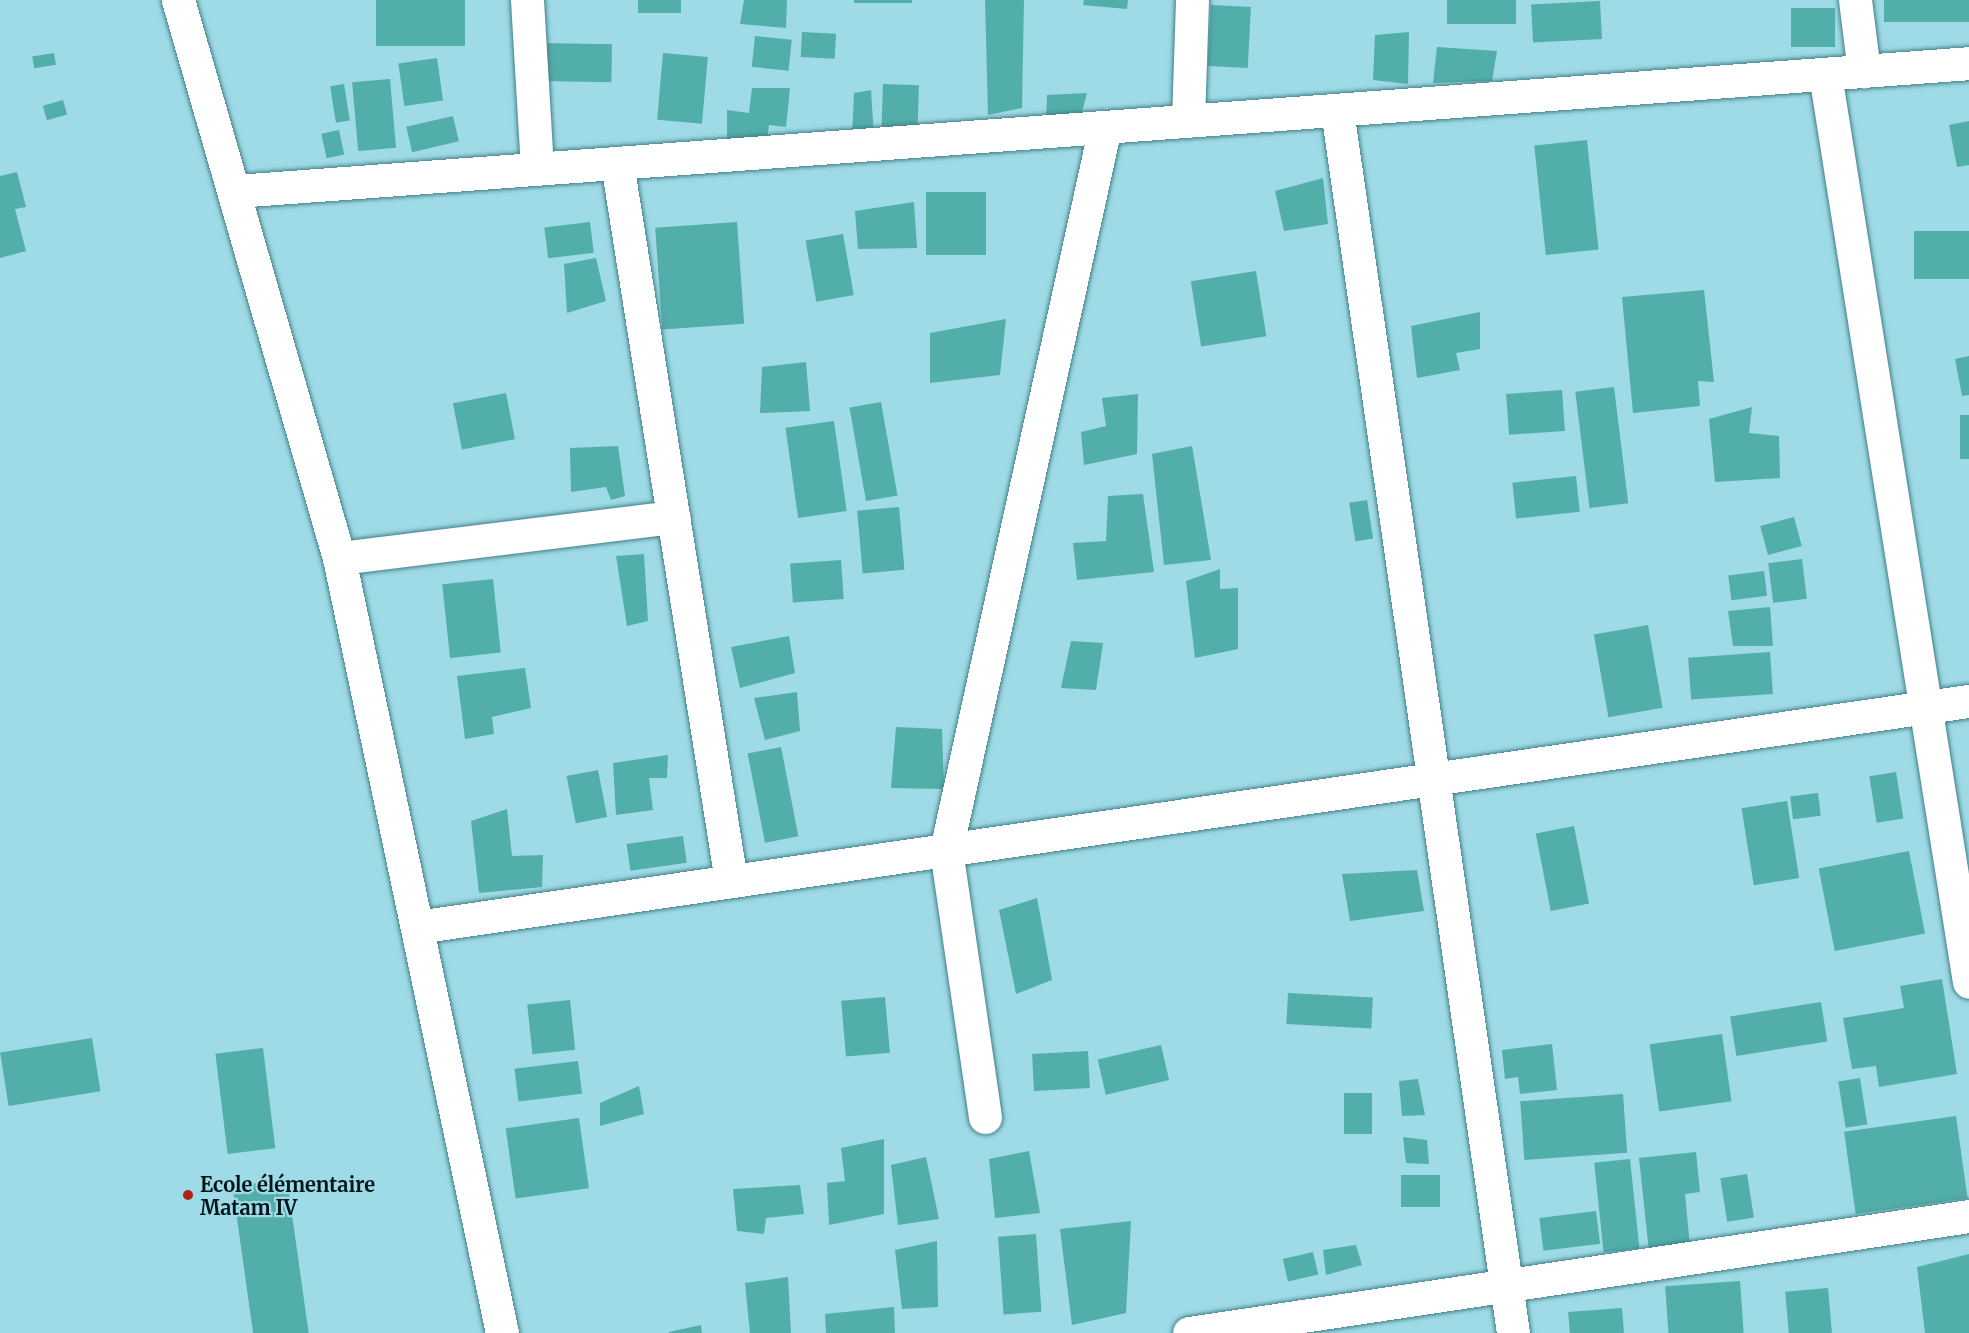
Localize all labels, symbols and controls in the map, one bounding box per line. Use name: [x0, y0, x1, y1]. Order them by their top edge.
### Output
place label: Ecole élémentaire Matam IV: [200, 1172, 375, 1219]
marker: Ecole élémentaire Matam IV: [181, 1188, 195, 1202]

